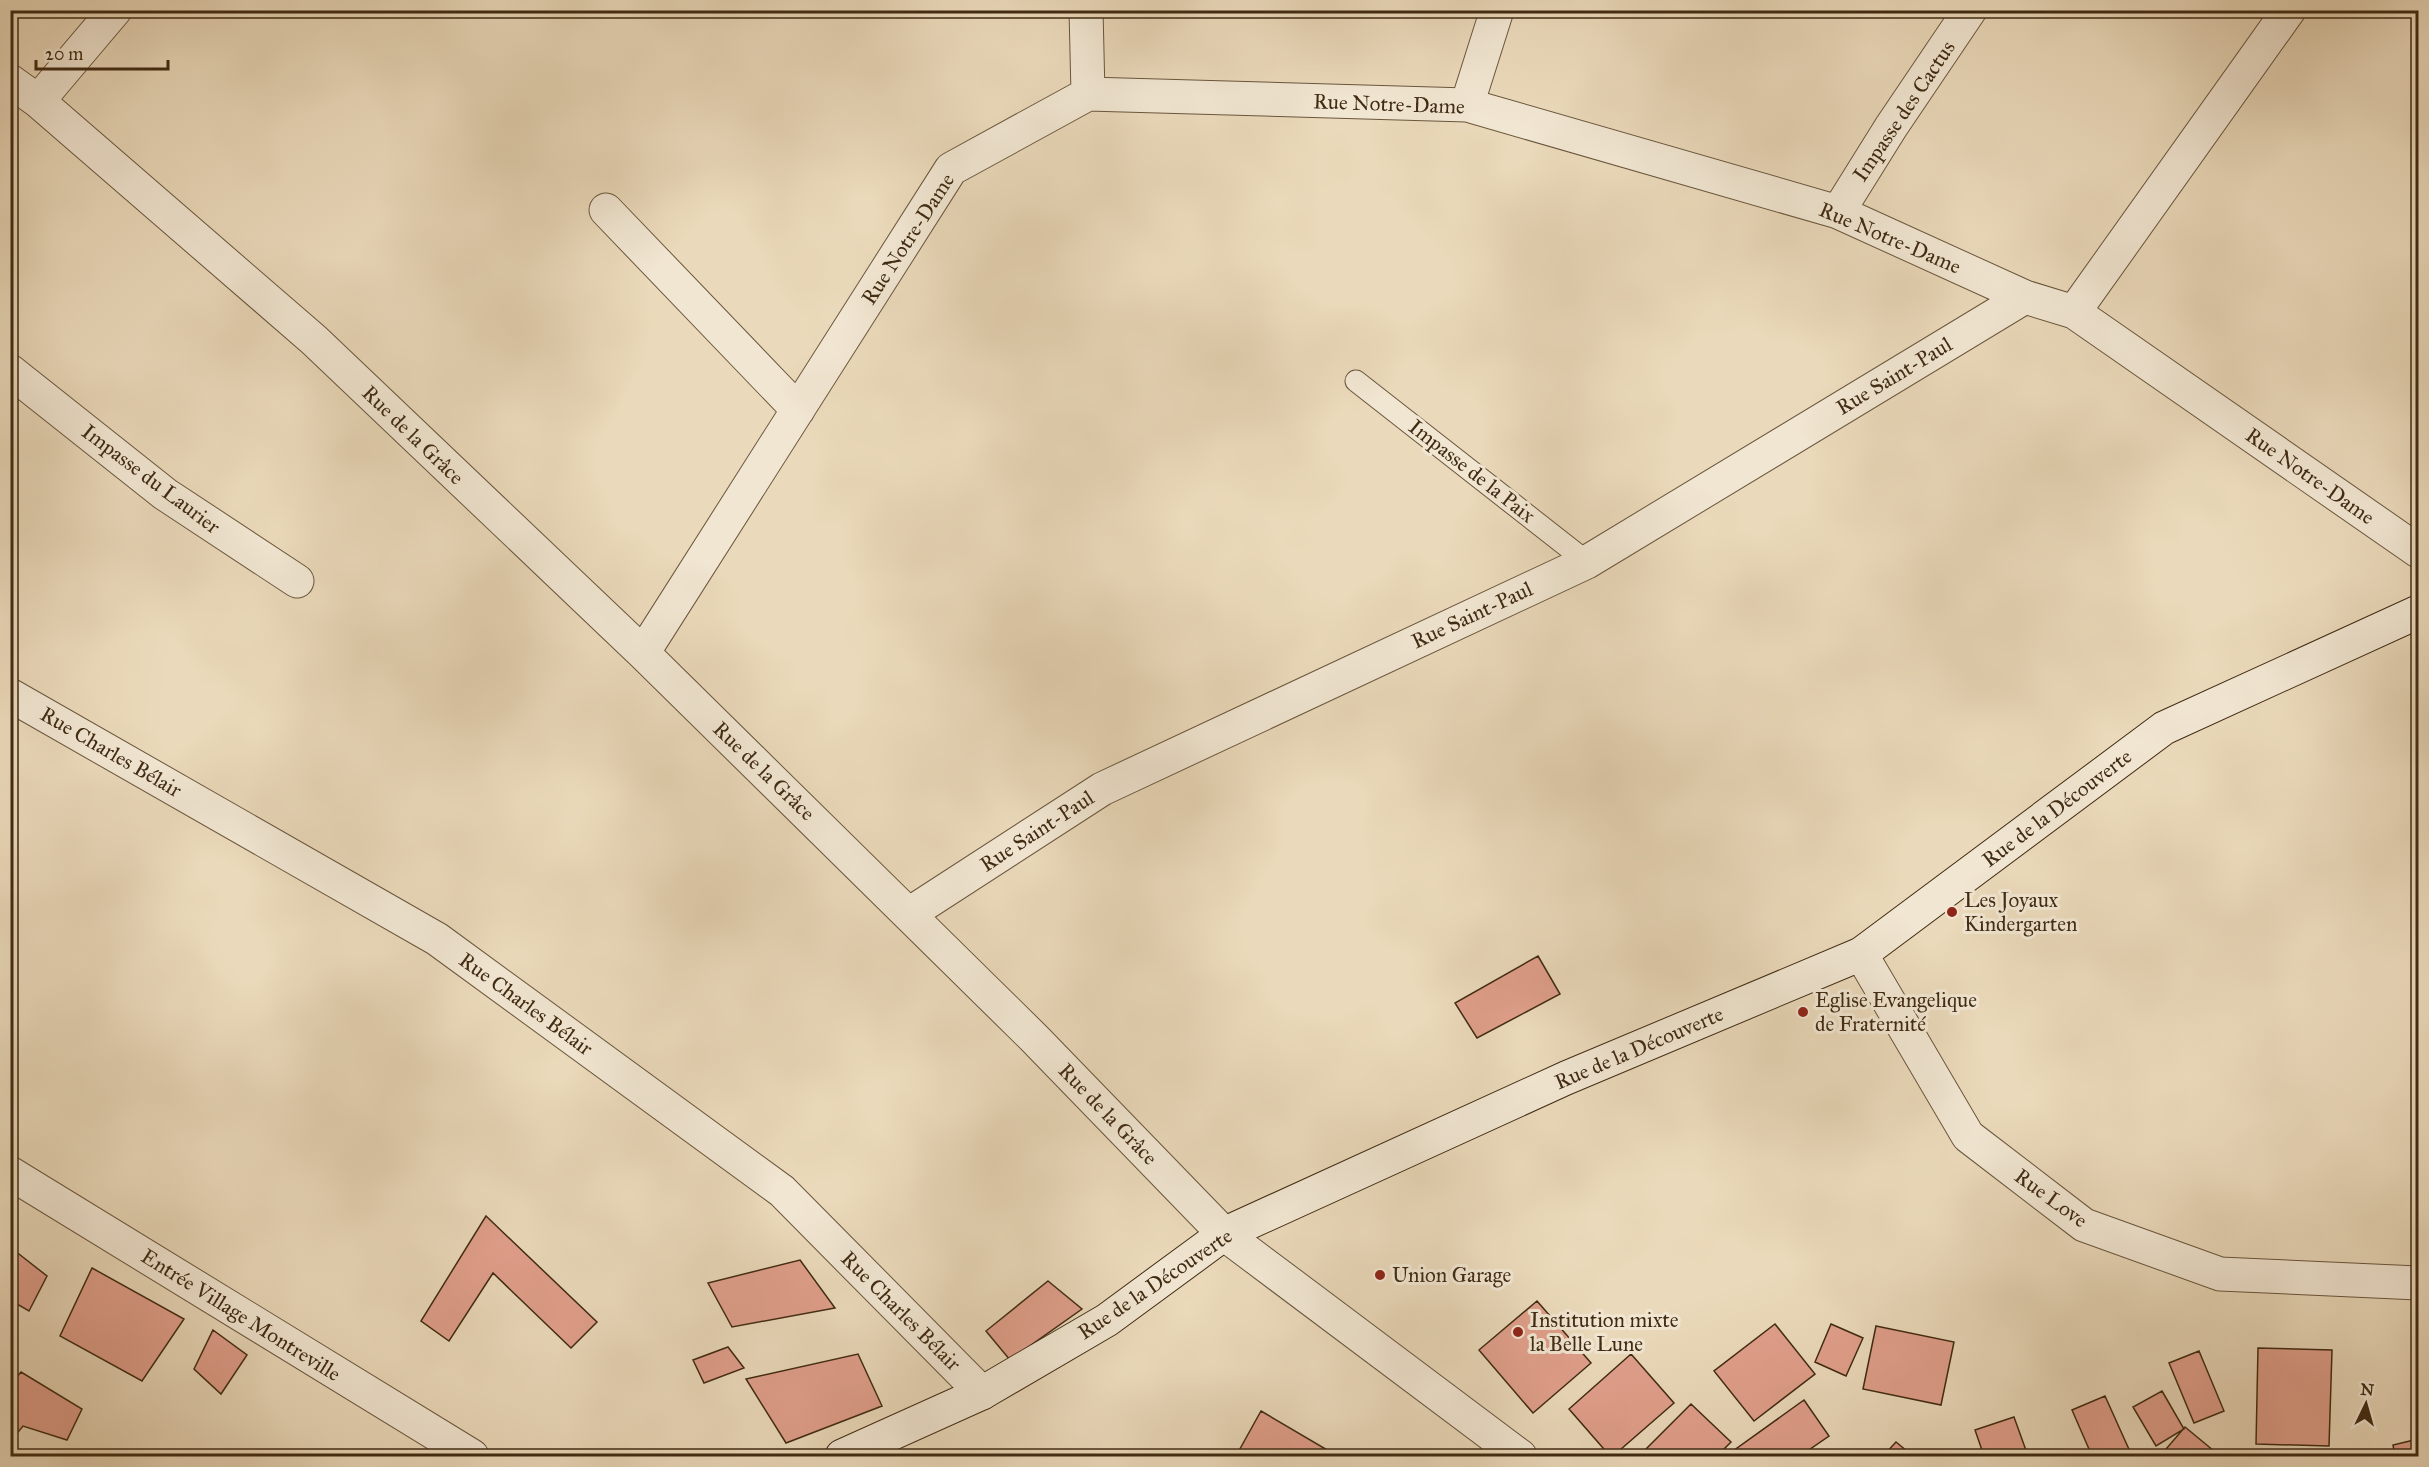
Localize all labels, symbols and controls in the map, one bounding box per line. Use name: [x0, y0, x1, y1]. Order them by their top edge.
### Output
scale bar: [36, 33, 168, 71]
street label: Impasse des Cactus: [1847, 36, 1961, 186]
text: 20 m: [45, 43, 83, 65]
street label: Rue Notre-Dame: [1313, 88, 1465, 120]
street label: Rue Notre-Dame: [856, 168, 960, 310]
street label: Rue Notre-Dame: [1815, 196, 1965, 280]
street label: Rue Saint-Paul: [1831, 331, 1957, 421]
street label: Rue de la Grâce: [357, 380, 470, 490]
street label: Impasse de la Paix: [1404, 414, 1541, 529]
street label: Impasse du Laurier: [77, 418, 225, 540]
street label: Rue Notre-Dame: [2240, 422, 2380, 530]
street label: Rue Saint-Paul: [1407, 576, 1537, 654]
street label: Rue Charles Bélair: [36, 701, 186, 803]
street label: Rue de la Grâce: [708, 716, 821, 826]
street label: Rue de la Découverte: [1977, 743, 2137, 873]
street label: Rue Saint-Paul: [975, 784, 1099, 877]
place label: Les Joyaux Kindergarten: [1964, 887, 2077, 937]
marker: Les Joyaux Kindergarten: [1945, 905, 1959, 919]
street label: Rue Charles Bélair: [454, 947, 598, 1061]
place label: Eglise Evangelique de Fraternité: [1815, 987, 1977, 1037]
street label: Rue de la Découverte: [1551, 1001, 1727, 1095]
marker: Eglise Evangelique de Fraternité: [1796, 1005, 1810, 1019]
street label: Rue de la Grâce: [1053, 1058, 1163, 1171]
street label: Rue Love: [2010, 1163, 2093, 1233]
street label: Rue de la Découverte: [1073, 1223, 1237, 1345]
street label: Entrée Village Montreville: [136, 1243, 346, 1387]
street label: Rue Charles Bélair: [836, 1246, 967, 1377]
place label: Union Garage: [1392, 1262, 1511, 1288]
marker: Union Garage: [1373, 1268, 1387, 1282]
place label: Institution mixte la Belle Lune: [1530, 1307, 1679, 1357]
marker: Institution mixte la Belle Lune: [1511, 1325, 1525, 1339]
north arrow: [2336, 1374, 2396, 1434]
text: N: [2360, 1379, 2375, 1400]

